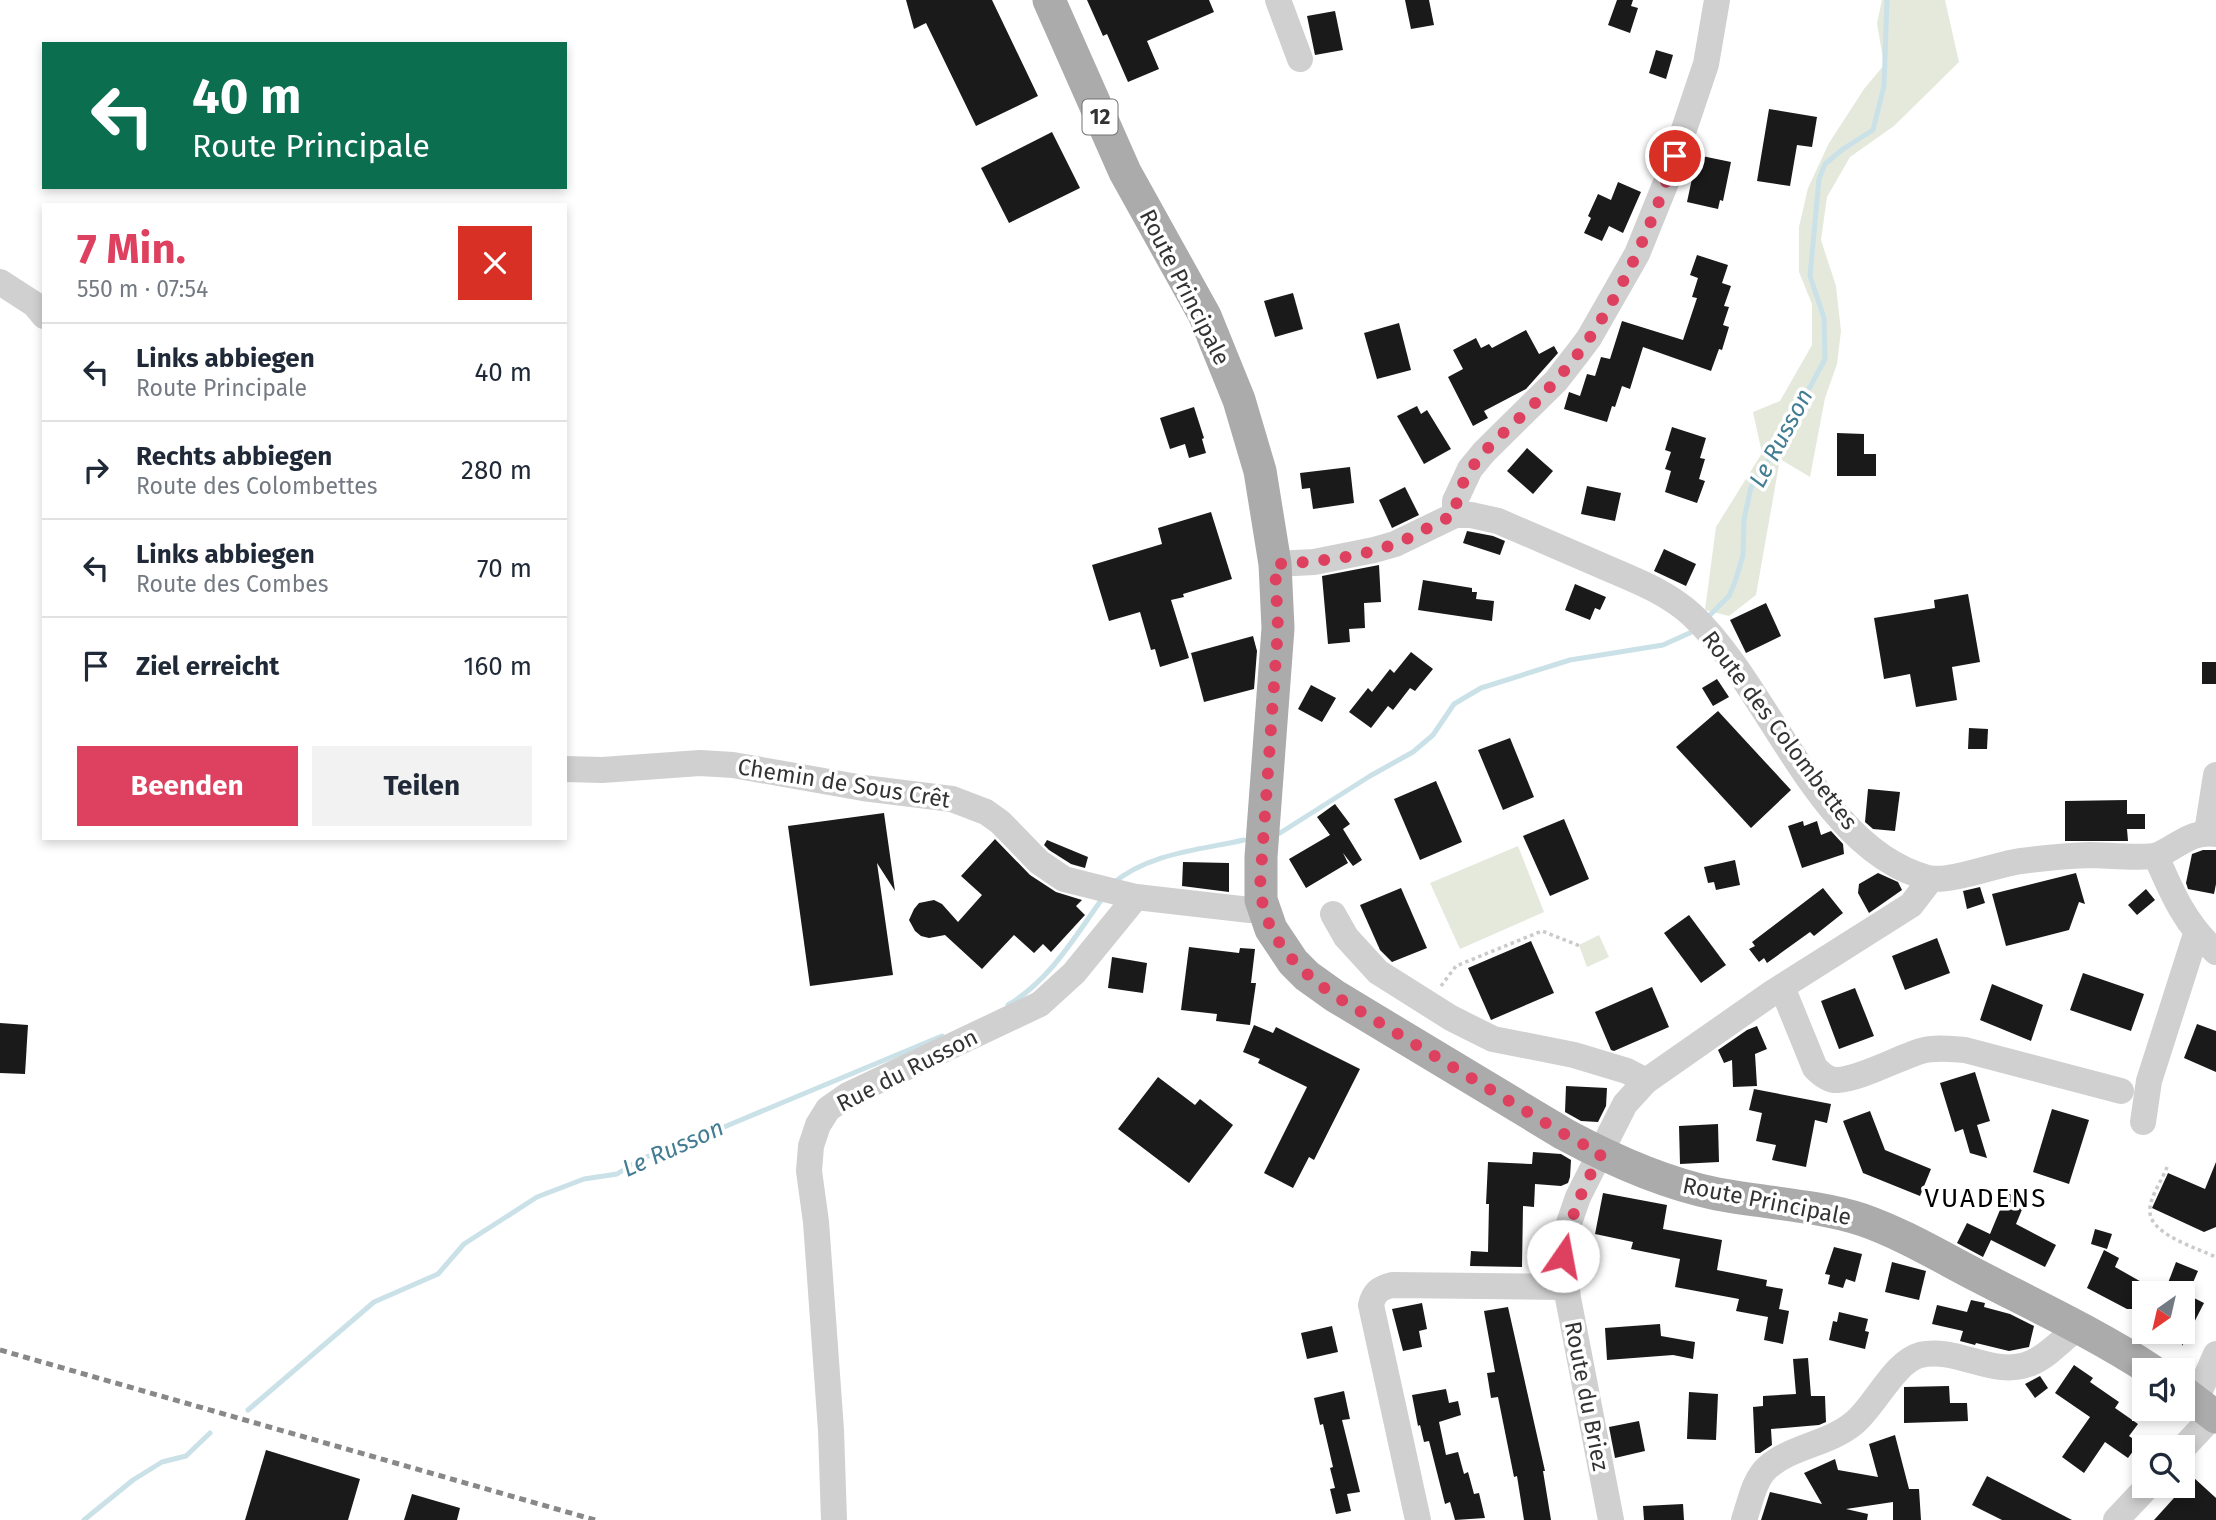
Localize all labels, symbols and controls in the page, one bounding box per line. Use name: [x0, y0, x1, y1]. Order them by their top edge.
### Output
text: 40 m: [192, 67, 301, 126]
icon: left: [77, 70, 168, 161]
road number: 12: [1082, 100, 1118, 134]
pin: [1645, 126, 1705, 186]
text: Route Principale: [192, 127, 430, 165]
icon: arrive: [1656, 137, 1694, 175]
street label: Route Principale: [1134, 204, 1236, 370]
text: 7 Min.: [77, 224, 186, 274]
button: close: [458, 226, 532, 300]
text: 550 m · 07:54: [77, 275, 208, 303]
text: Links abbiegen: [136, 343, 315, 374]
icon: left: [77, 353, 115, 391]
text: 40 m: [474, 357, 532, 388]
text: Route Principale: [136, 374, 307, 402]
water label: Le Russon: [1743, 384, 1819, 492]
text: Rechts abbiegen: [136, 441, 332, 472]
icon: right: [77, 451, 115, 489]
text: 280 m: [461, 455, 532, 486]
text: Route des Colombettes: [136, 472, 377, 500]
text: Links abbiegen: [136, 539, 315, 570]
icon: left: [77, 549, 115, 587]
text: 70 m: [477, 553, 532, 584]
text: Route des Combes: [136, 570, 329, 598]
street label: Route des Colombettes: [1696, 625, 1864, 835]
icon: arrive: [77, 647, 115, 685]
text: Ziel erreicht: [136, 651, 279, 682]
text: 160 m: [463, 651, 532, 682]
button: Beenden: [77, 746, 298, 826]
button: Teilen: [312, 746, 532, 826]
street label: Chemin de Sous Crêt: [736, 752, 953, 814]
street label: Rue du Russon: [832, 1022, 982, 1118]
water label: Le Russon: [618, 1113, 728, 1183]
street label: Route Principale: [1680, 1171, 1854, 1231]
district label: VUADENS: [1925, 1183, 2047, 1214]
position arrow: [1526, 1219, 1600, 1293]
north arrow: [2132, 1281, 2194, 1344]
map controls: [2132, 1281, 2195, 1498]
street label: Route du Briez: [1559, 1319, 1615, 1473]
button: sound: [2132, 1358, 2195, 1421]
button: search: [2132, 1435, 2195, 1498]

